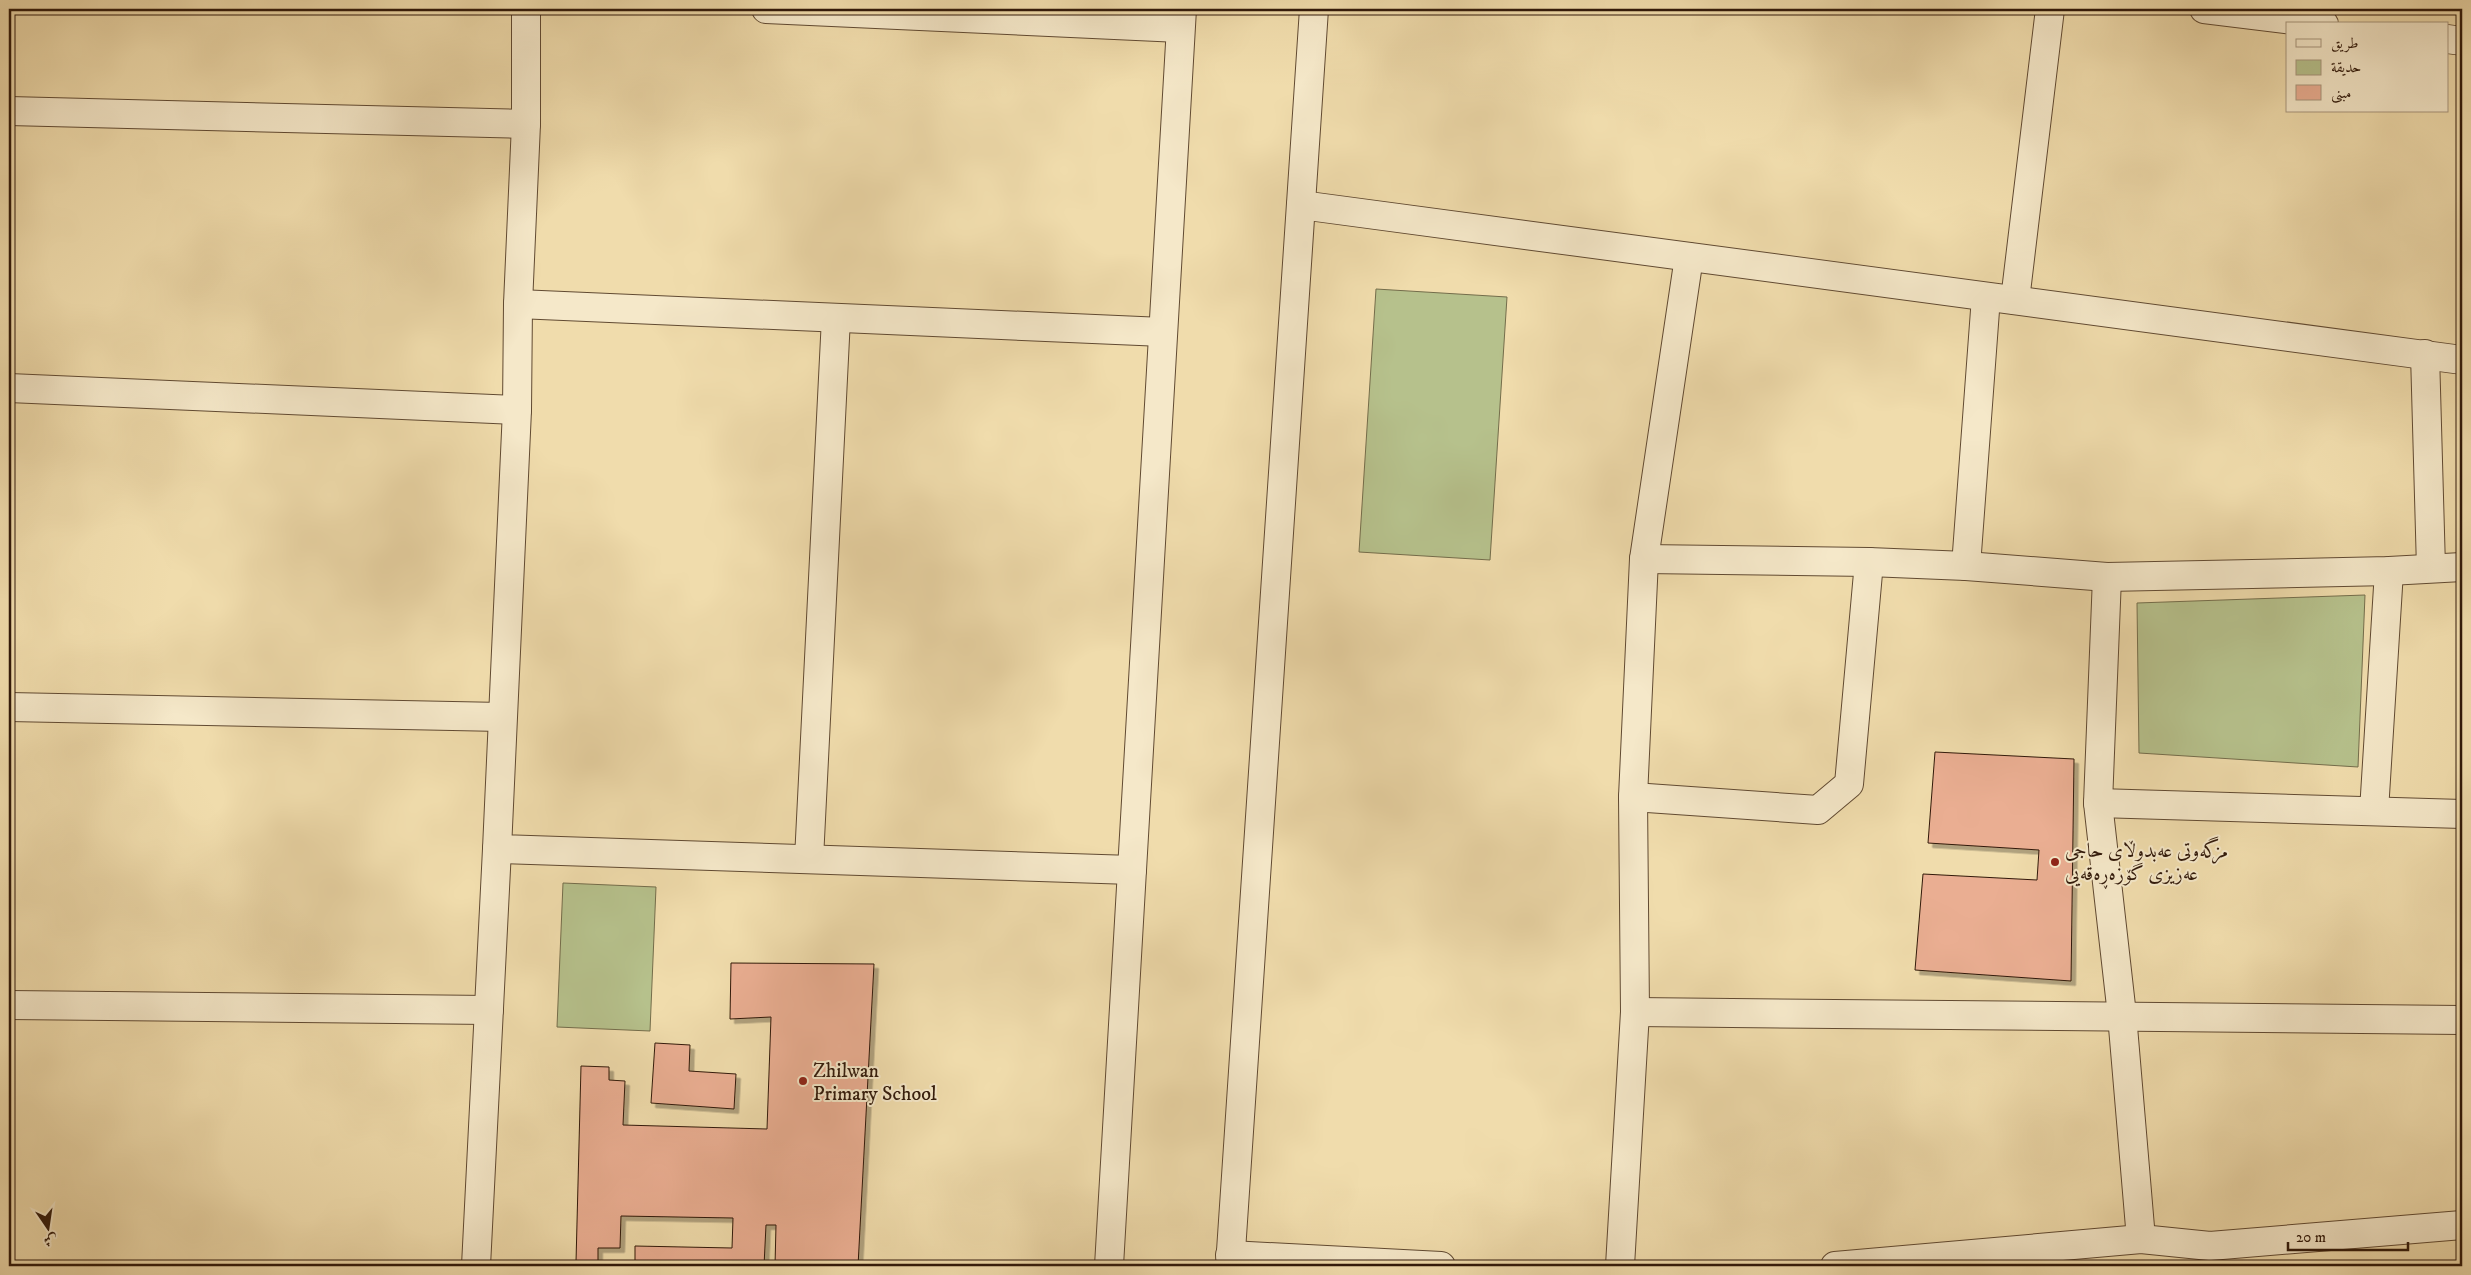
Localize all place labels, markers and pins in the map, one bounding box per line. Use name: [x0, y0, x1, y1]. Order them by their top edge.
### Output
place label: مزگەوتی عەبدوڵای حاجی عەزیزی گۆزەڕەقەیی: [2065, 836, 2228, 889]
marker: مزگەوتی عەبدوڵای حاجی عەزیزی گۆزەڕەقەیی: [2049, 856, 2061, 868]
place label: Zhilwan Primary School: [813, 1059, 937, 1107]
marker: Zhilwan Primary School: [797, 1075, 809, 1087]

